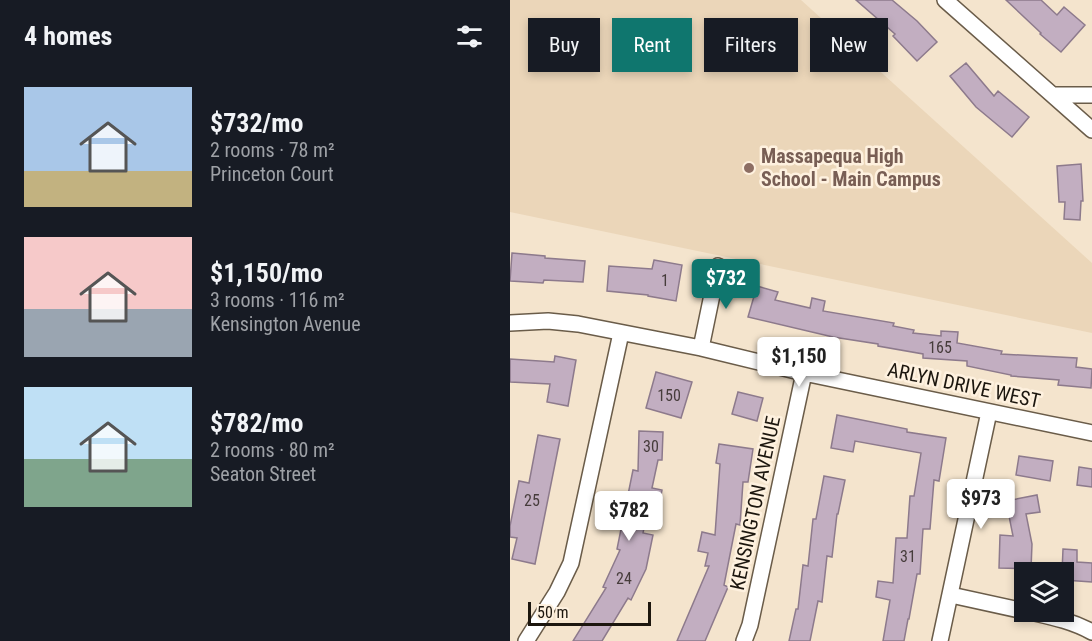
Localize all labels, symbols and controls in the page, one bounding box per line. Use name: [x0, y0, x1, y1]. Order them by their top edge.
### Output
chip: Buy: [528, 18, 600, 72]
chip: Rent: [612, 18, 692, 72]
chip: Filters: [704, 18, 798, 72]
chip: New: [810, 18, 888, 72]
icon: filters: [453, 20, 486, 53]
text: 4 homes: [24, 21, 112, 51]
text: $732/mo: [210, 108, 303, 138]
icon: home: [72, 111, 144, 183]
text: 2 rooms · 78 m²: [210, 138, 335, 162]
place label: Massapequa High School - Main Campus: [761, 144, 941, 191]
marker: Massapequa High School - Main Campus: [742, 161, 756, 175]
text: Princeton Court: [210, 162, 334, 186]
text: $1,150/mo: [210, 258, 323, 288]
pin: $732: [690, 259, 762, 310]
icon: home: [72, 261, 144, 333]
text: $732: [706, 266, 746, 290]
house number: 1: [661, 271, 669, 290]
text: 3 rooms · 116 m²: [210, 288, 345, 312]
text: Kensington Avenue: [210, 312, 361, 336]
pin: $1,150: [750, 337, 848, 388]
house number: 165: [928, 338, 952, 357]
text: $1,150: [771, 344, 827, 368]
street label: ARLYN DRIVE WEST: [885, 357, 1043, 413]
house number: 150: [657, 386, 681, 405]
text: $782/mo: [210, 408, 303, 438]
icon: home: [72, 411, 144, 483]
street label: KENSINGTON AVENUE: [725, 414, 785, 592]
house number: 30: [643, 437, 659, 456]
text: 2 rooms · 80 m²: [210, 438, 335, 462]
text: Seaton Street: [210, 462, 316, 486]
pin: $973: [945, 479, 1017, 530]
text: $973: [961, 486, 1001, 510]
house number: 25: [524, 491, 540, 510]
pin: $782: [593, 491, 665, 542]
text: $782: [609, 498, 649, 522]
house number: 31: [900, 547, 916, 566]
map controls: [1014, 562, 1074, 622]
button: layers: [1014, 562, 1074, 622]
house number: 24: [616, 569, 632, 588]
scale bar: [528, 599, 651, 626]
text: 50 m: [537, 603, 569, 622]

